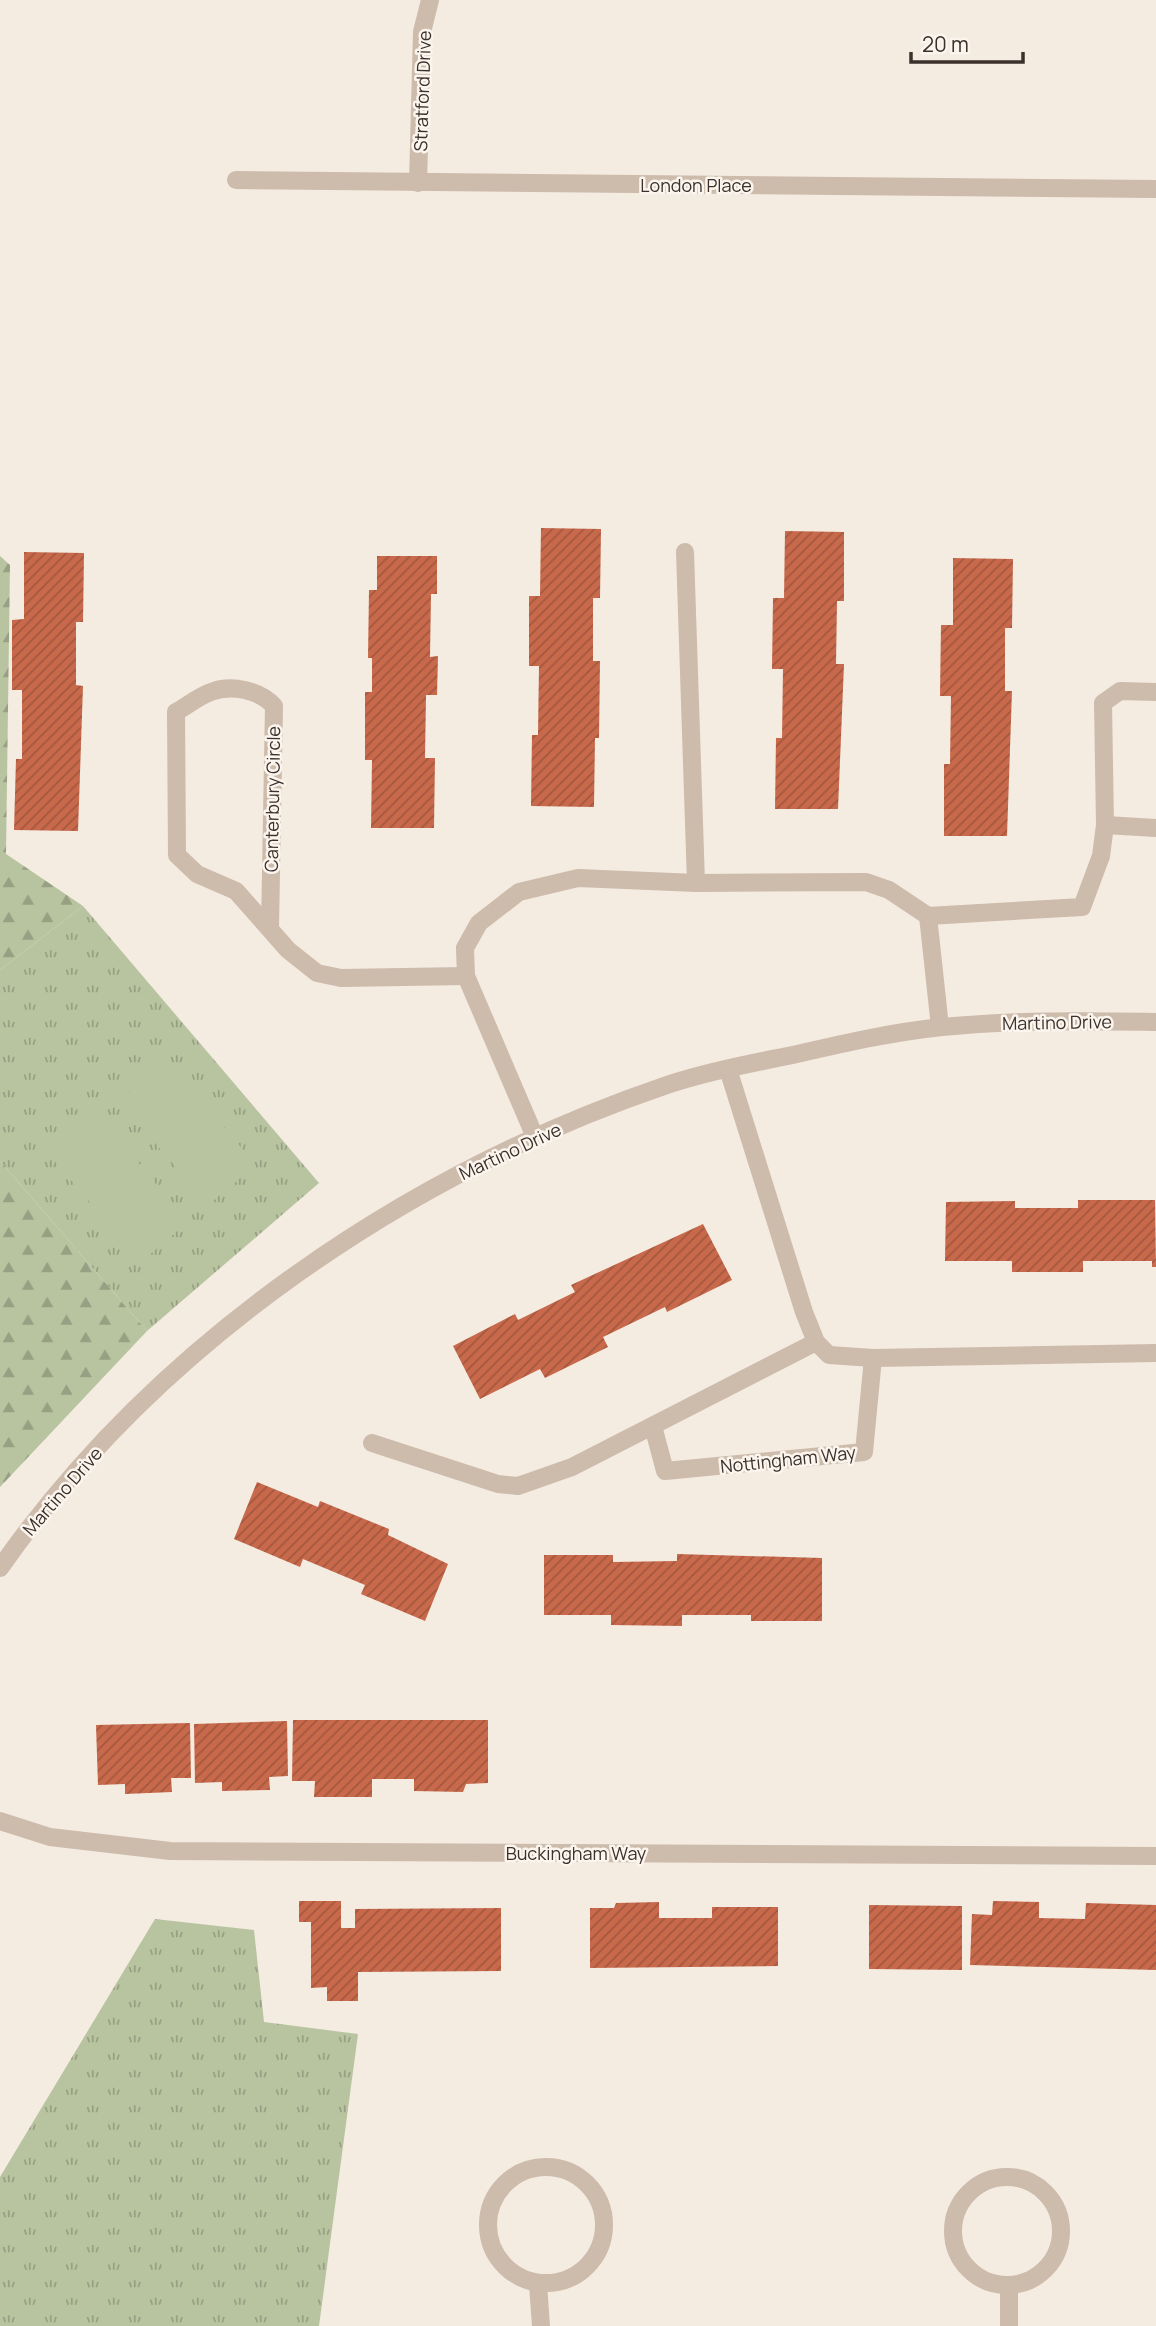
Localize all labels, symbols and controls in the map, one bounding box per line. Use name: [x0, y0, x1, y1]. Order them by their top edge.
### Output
scale bar: [911, 21, 1023, 65]
street label: Stratford Drive: [408, 30, 436, 152]
text: 20 m: [922, 30, 969, 58]
street label: London Place: [640, 173, 752, 197]
street label: Canterbury Circle: [259, 726, 285, 872]
street label: Martino Drive: [1002, 1009, 1112, 1035]
street label: Martino Drive: [455, 1117, 565, 1185]
street label: Nottingham Way: [719, 1440, 858, 1478]
street label: Martino Drive: [17, 1442, 107, 1540]
street label: Buckingham Way: [506, 1841, 647, 1865]

